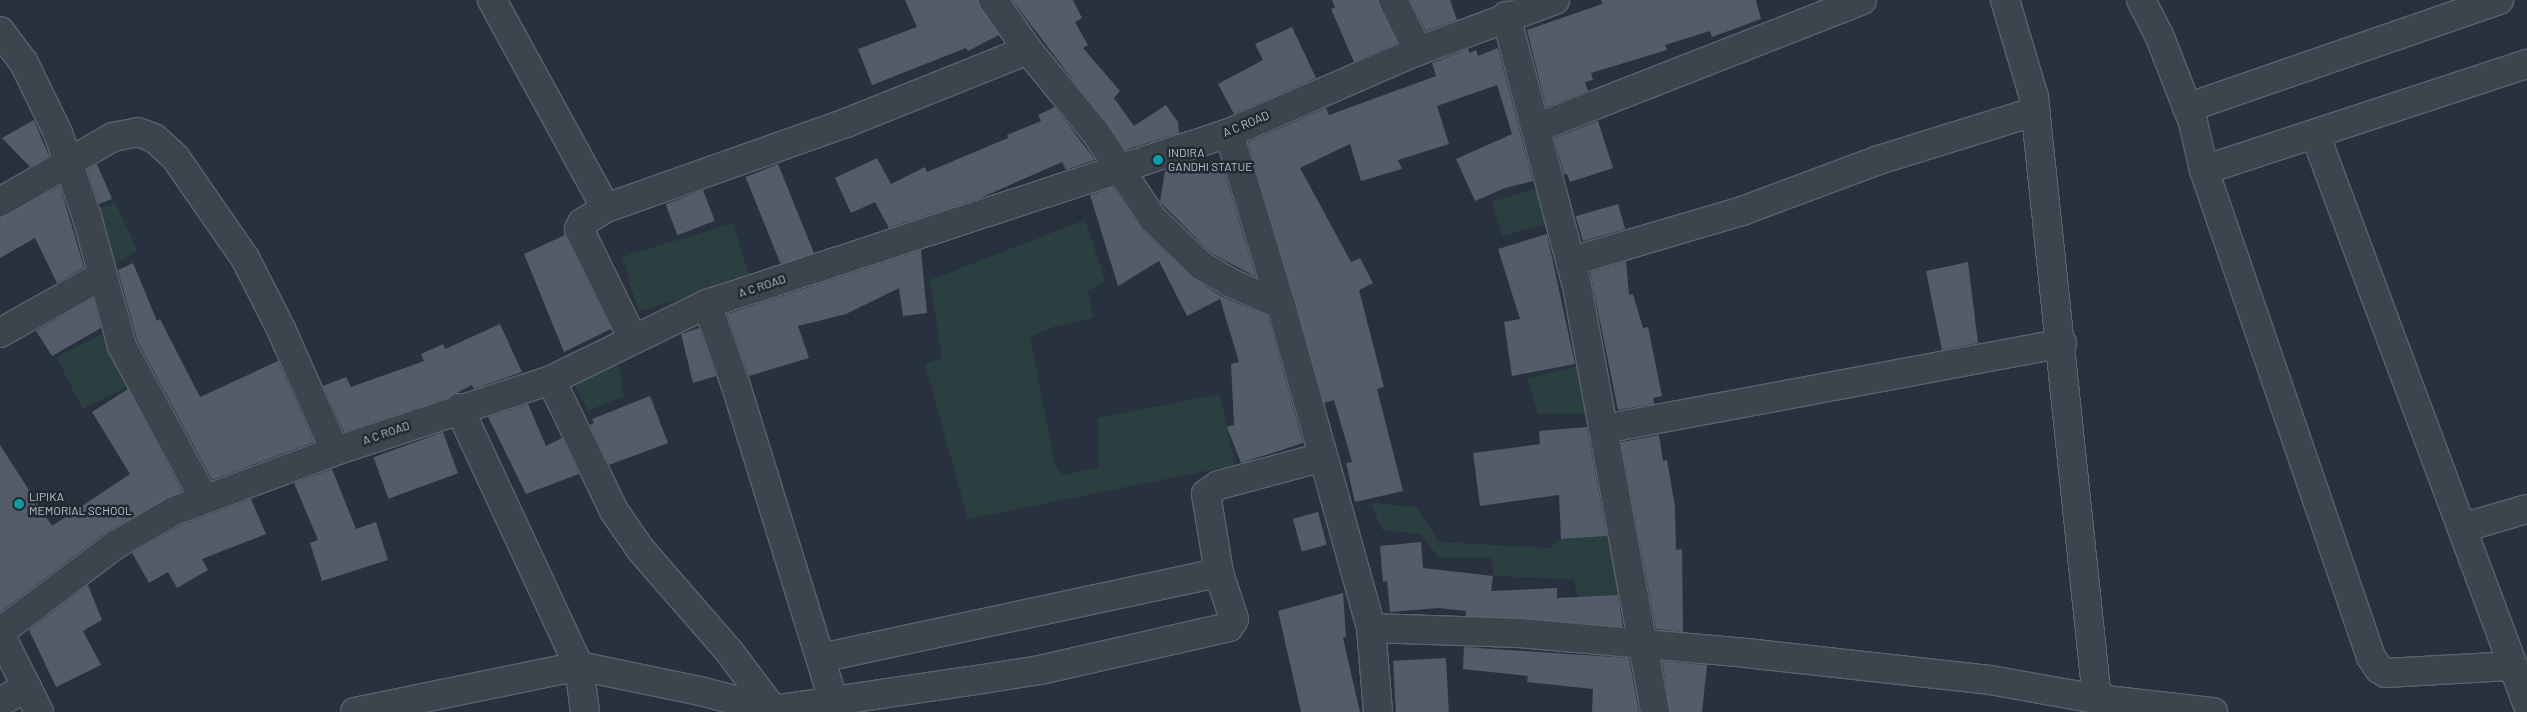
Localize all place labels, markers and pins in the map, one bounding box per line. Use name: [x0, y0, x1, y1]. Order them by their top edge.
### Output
place label: INDIRA GANDHI STATUE: [1168, 146, 1253, 174]
marker: INDIRA GANDHI STATUE: [1152, 154, 1164, 166]
place label: LIPIKA MEMORIAL SCHOOL: [29, 490, 132, 518]
marker: LIPIKA MEMORIAL SCHOOL: [13, 498, 25, 510]

